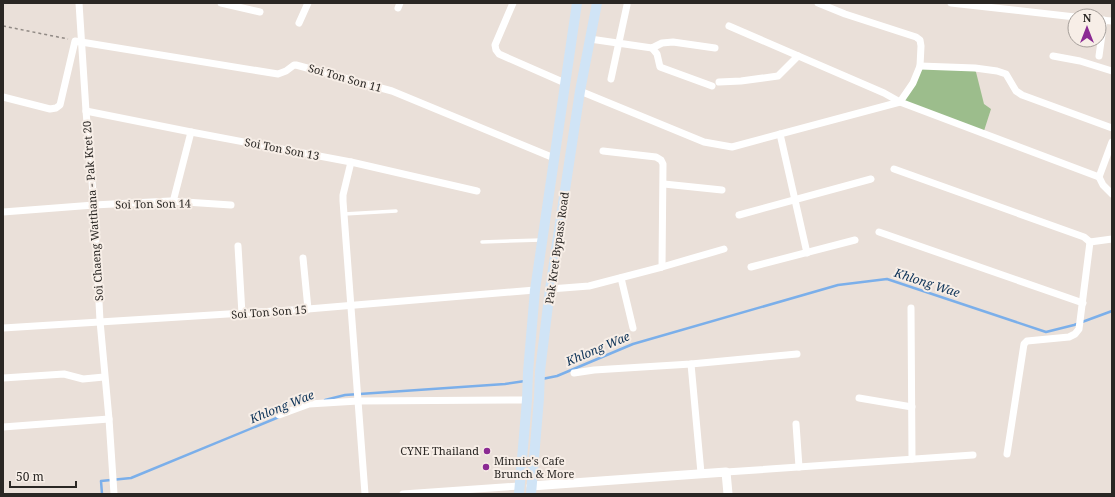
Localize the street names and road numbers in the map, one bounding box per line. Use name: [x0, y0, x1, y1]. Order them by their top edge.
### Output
street label: Soi Ton Son 11: [307, 60, 384, 95]
street label: Soi Chaeng Watthana - Pak Kret 20: [79, 120, 106, 302]
street label: Soi Ton Son 13: [243, 134, 321, 163]
street label: Pak Kret Bypass Road: [541, 191, 572, 305]
street label: Soi Ton Son 14: [115, 195, 191, 212]
street label: Soi Ton Son 15: [231, 301, 307, 322]

